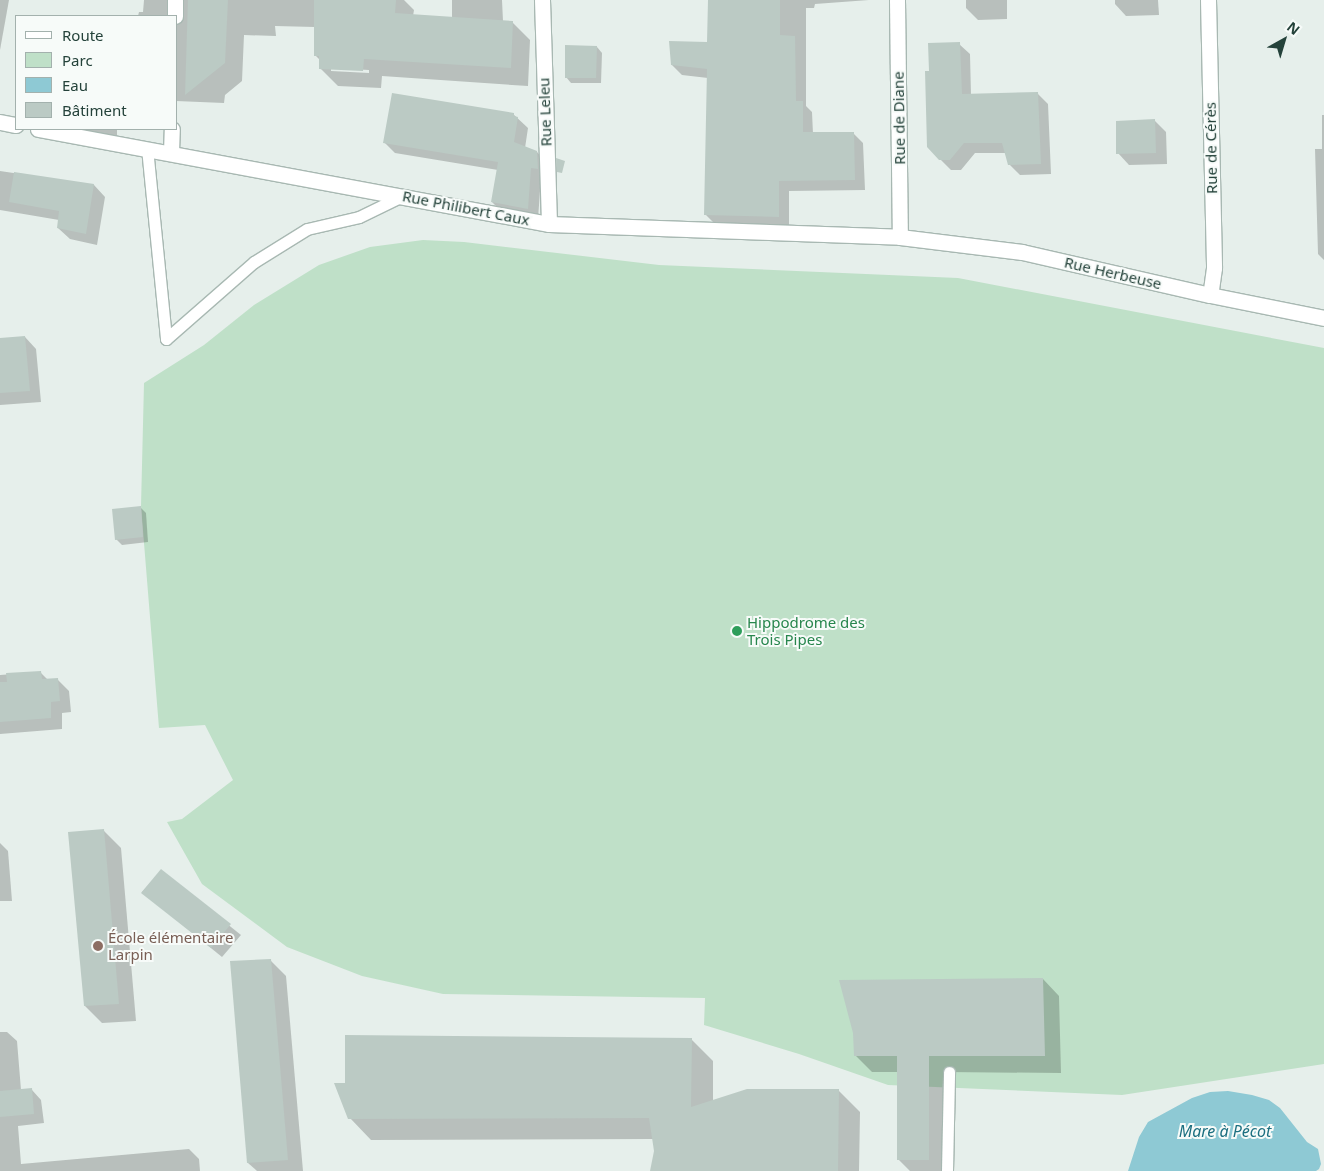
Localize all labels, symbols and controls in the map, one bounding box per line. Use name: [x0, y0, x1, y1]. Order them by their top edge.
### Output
legend: [15, 15, 178, 130]
north arrow: [1259, 15, 1309, 65]
text: N: [1283, 17, 1304, 39]
text: Route: [62, 25, 104, 45]
text: Parc: [62, 50, 93, 70]
street label: Rue de Diane: [889, 71, 909, 165]
text: Eau: [62, 75, 88, 95]
street label: Rue Leleu: [535, 77, 555, 147]
text: Bâtiment: [62, 100, 127, 120]
street label: Rue de Cérès: [1201, 102, 1221, 194]
street label: Rue Philibert Caux: [401, 187, 531, 229]
street label: Rue Herbeuse: [1063, 253, 1163, 293]
place label: Hippodrome des Trois Pipes: [747, 613, 865, 648]
marker: Hippodrome des Trois Pipes: [731, 625, 743, 637]
place label: École élémentaire Larpin: [108, 928, 233, 963]
marker: École élémentaire Larpin: [92, 940, 104, 952]
water label: Mare à Pécot: [1179, 1121, 1271, 1141]

